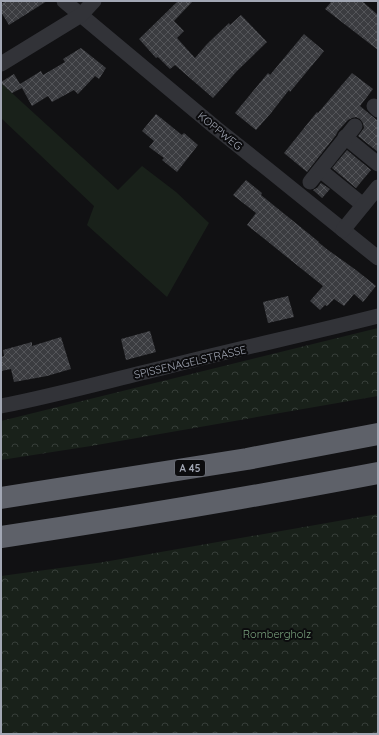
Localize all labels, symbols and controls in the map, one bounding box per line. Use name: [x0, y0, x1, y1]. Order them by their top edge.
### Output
street label: KOPPWEG: [195, 109, 245, 153]
street label: SPISSENAGELSTRASSE: [132, 342, 248, 382]
road number: A 45: [175, 460, 205, 476]
park label: Rombergholz: [243, 627, 311, 641]

